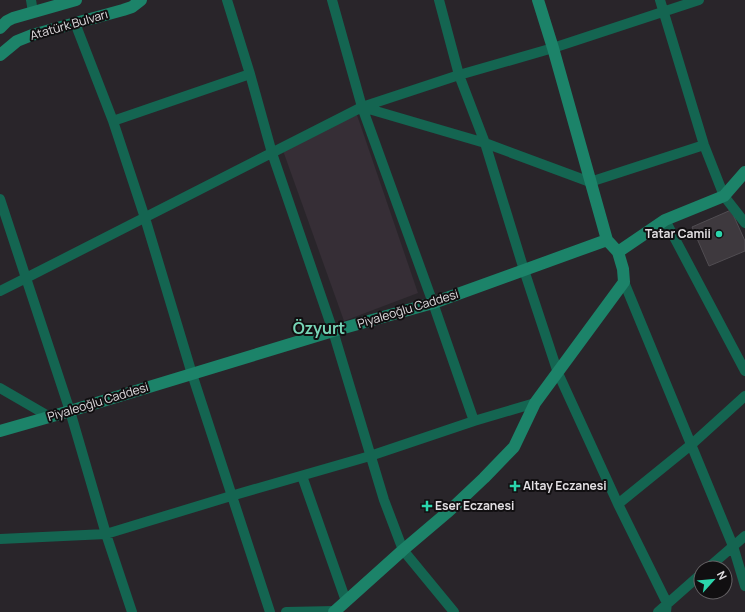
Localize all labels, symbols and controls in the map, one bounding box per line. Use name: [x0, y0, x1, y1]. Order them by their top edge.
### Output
street label: Atatürk Bulvarı: [28, 5, 110, 44]
place label: Tatar Camii: [645, 225, 711, 242]
marker: Tatar Camii: [714, 229, 724, 239]
street label: Piyaleoğlu Caddesi: [355, 285, 460, 332]
district label: Özyurt: [293, 317, 345, 339]
street label: Piyaleoğlu Caddesi: [45, 378, 150, 425]
place label: Altay Eczanesi: [523, 477, 607, 494]
marker: Altay Eczanesi: [510, 481, 520, 491]
place label: Eser Eczanesi: [435, 497, 514, 514]
marker: Eser Eczanesi: [422, 501, 432, 511]
north arrow: [693, 560, 733, 600]
text: N: [714, 568, 731, 582]

